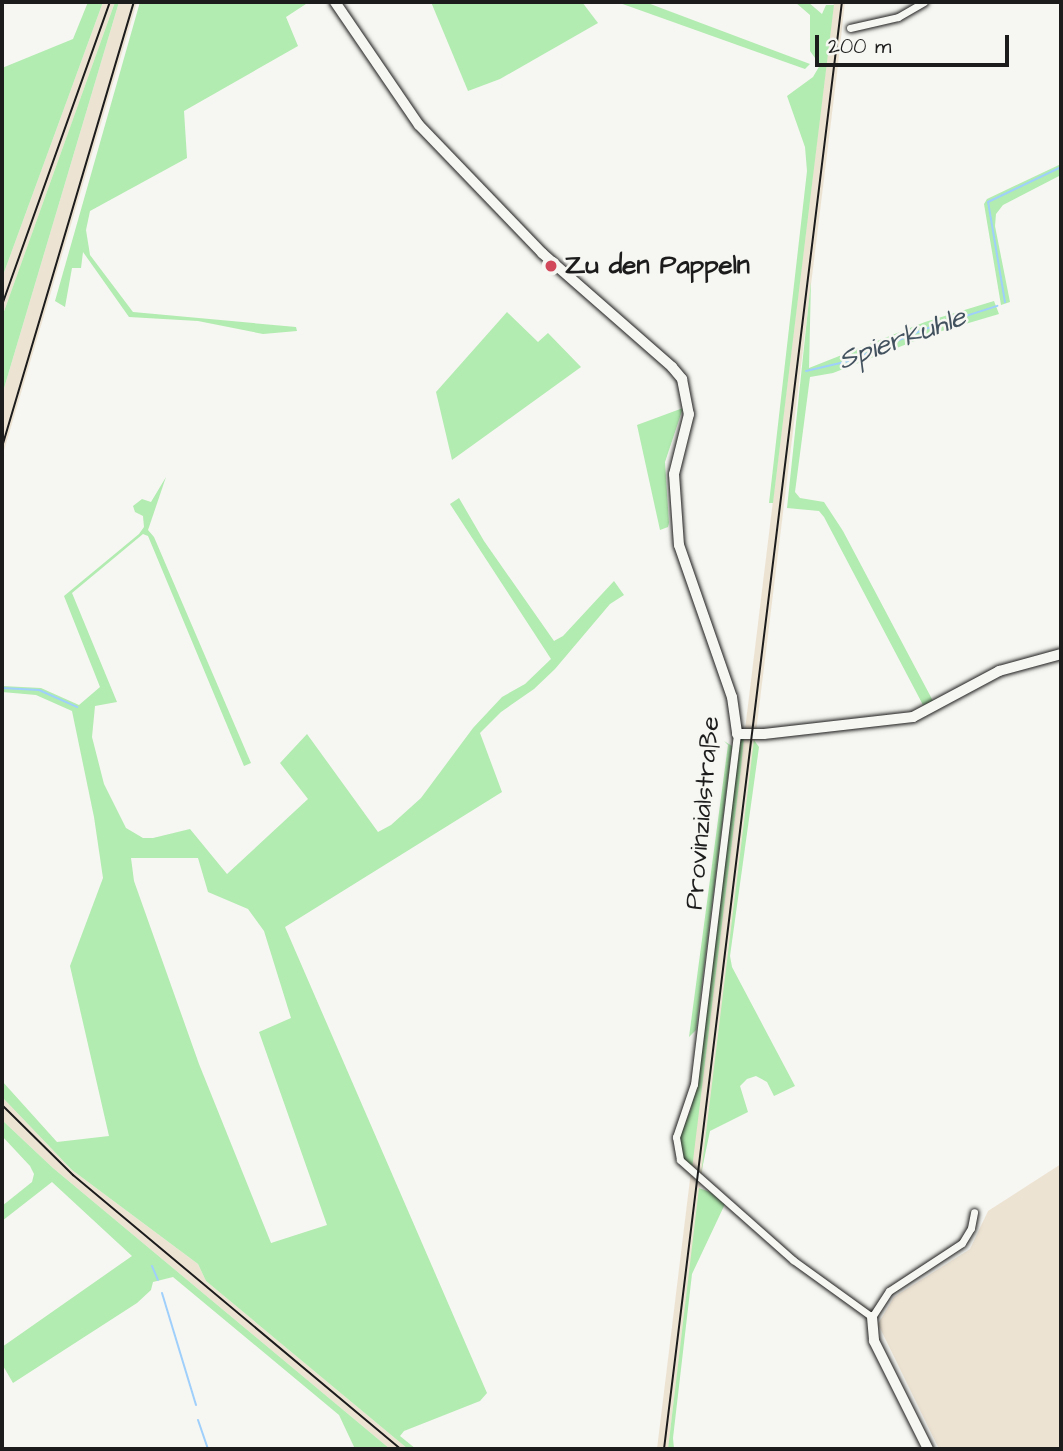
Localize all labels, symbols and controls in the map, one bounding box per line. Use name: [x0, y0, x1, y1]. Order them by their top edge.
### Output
scale bar: [818, 21, 1012, 65]
text: 200 m: [828, 32, 891, 61]
place label: Zu den Pappeln: [565, 250, 750, 282]
marker: Zu den Pappeln: [543, 258, 559, 274]
water label: Spierkuhle: [834, 300, 970, 378]
street label: Provinzialstraße: [679, 715, 727, 911]

